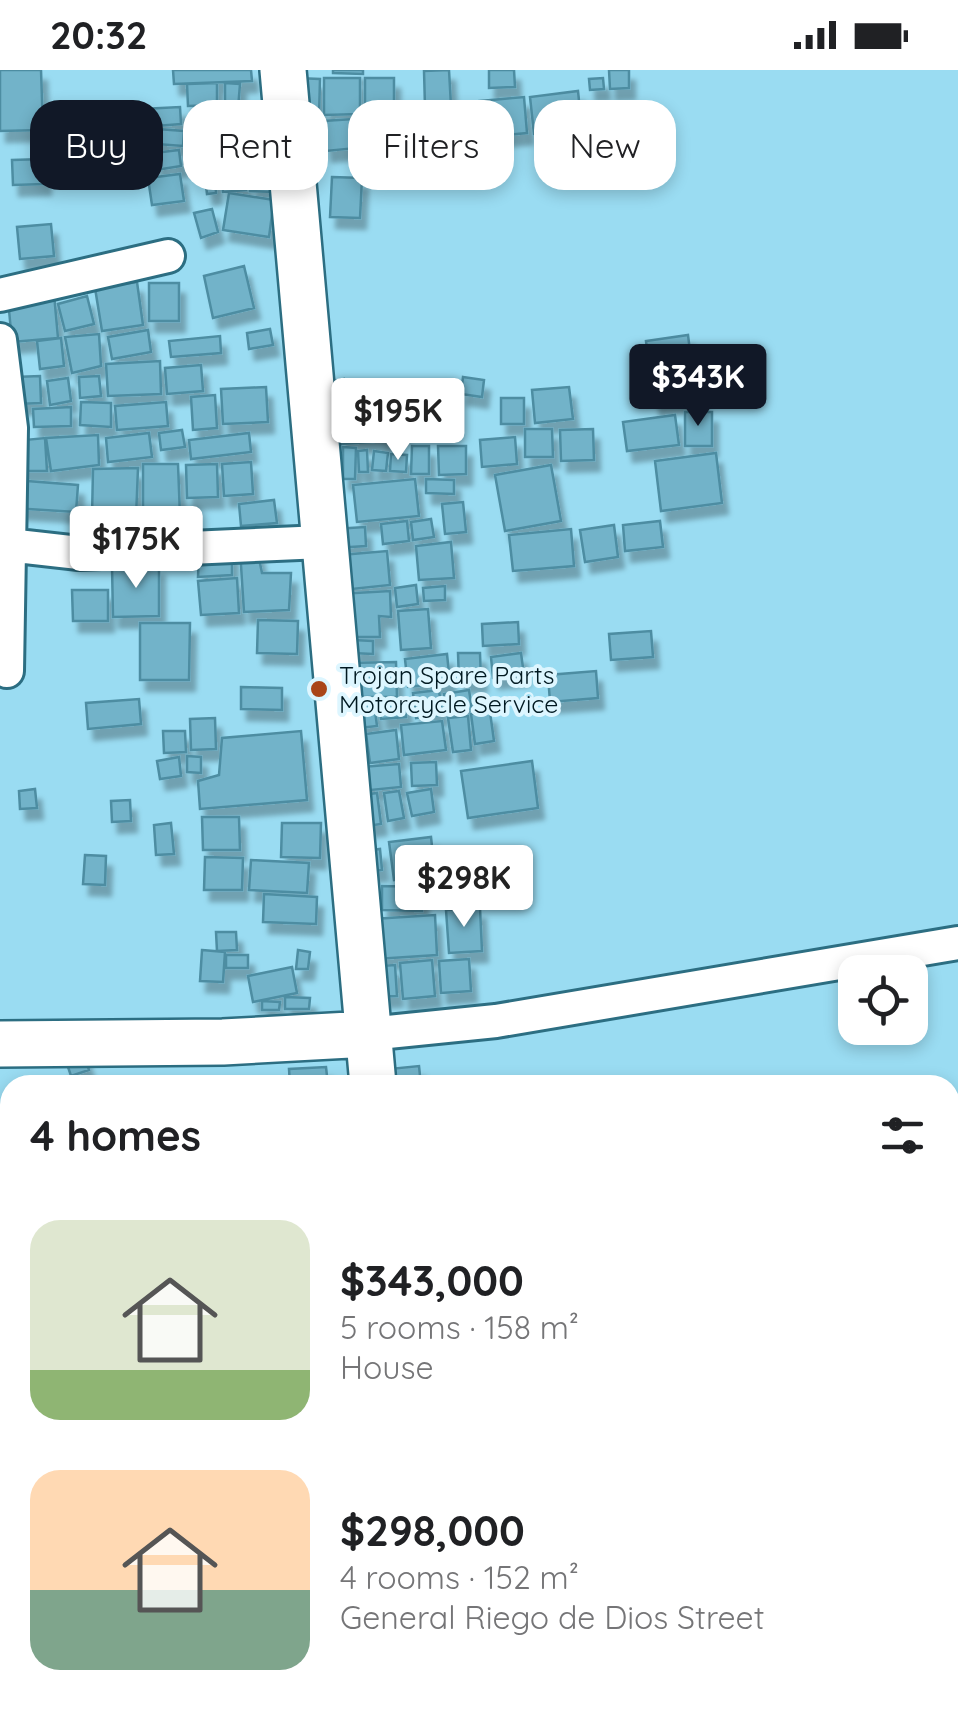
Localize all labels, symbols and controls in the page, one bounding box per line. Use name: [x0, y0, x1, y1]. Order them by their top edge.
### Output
text: 20:32: [50, 11, 147, 59]
chip: Buy: [30, 100, 163, 190]
chip: Rent: [183, 100, 328, 190]
chip: Filters: [348, 100, 514, 190]
chip: New: [534, 100, 676, 190]
pin: $343K: [628, 344, 768, 429]
text: $343K: [651, 356, 745, 396]
pin: $195K: [328, 378, 468, 463]
text: $195K: [353, 390, 443, 430]
pin: $175K: [66, 506, 206, 591]
text: $175K: [92, 518, 180, 558]
place label: Trojan Spare Parts Motorcycle Service: [339, 659, 558, 719]
marker: Trojan Spare Parts Motorcycle Service: [308, 678, 330, 700]
pin: $298K: [394, 845, 534, 930]
text: $298K: [417, 857, 511, 897]
map controls: [838, 955, 928, 1045]
button: locate: [838, 955, 928, 1045]
icon: filters: [875, 1108, 930, 1163]
text: 4 homes: [30, 1109, 201, 1162]
text: $343,000: [340, 1254, 524, 1307]
icon: home: [110, 1260, 230, 1380]
text: 5 rooms · 158 m²: [340, 1307, 579, 1347]
text: House: [340, 1347, 434, 1387]
text: $298,000: [340, 1504, 525, 1557]
icon: home: [110, 1510, 230, 1630]
text: 4 rooms · 152 m²: [340, 1557, 579, 1597]
text: General Riego de Dios Street: [340, 1597, 765, 1637]

